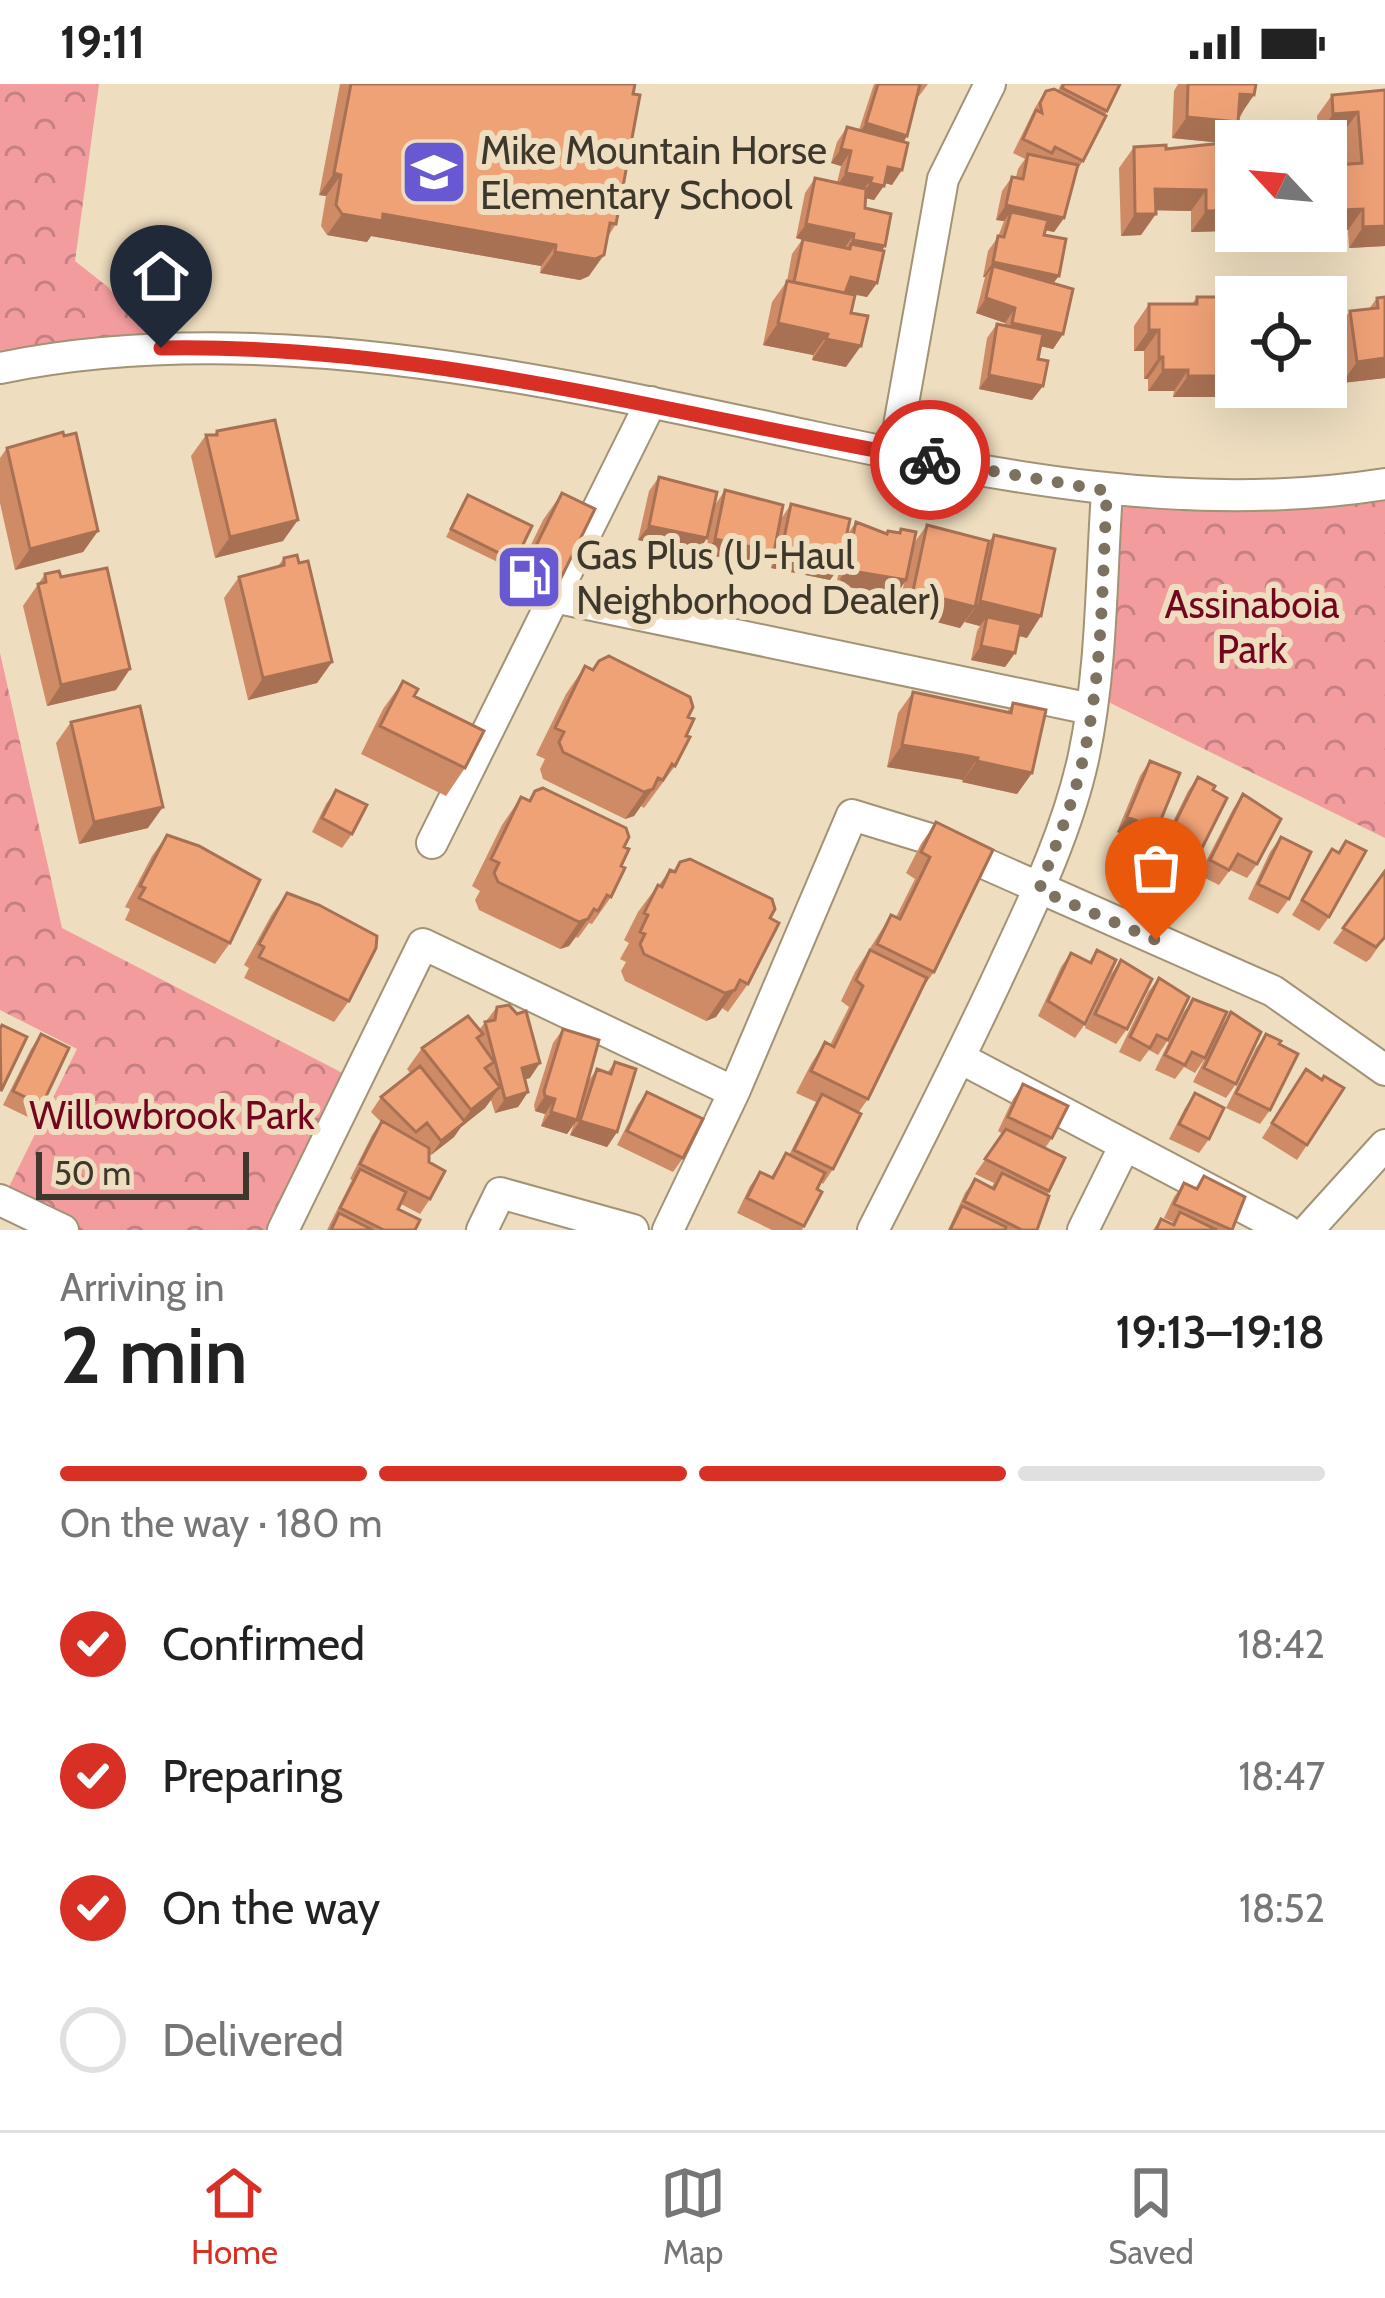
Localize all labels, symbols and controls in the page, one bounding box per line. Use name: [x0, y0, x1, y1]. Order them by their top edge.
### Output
text: 19:11: [60, 15, 145, 69]
north arrow: [1215, 120, 1347, 252]
map controls: [1215, 120, 1347, 408]
place label: Mike Mountain Horse Elementary School: [480, 126, 827, 219]
school or university icon: Mike Mountain Horse Elementary School: [399, 137, 469, 207]
pin: [110, 225, 212, 348]
icon: home: [128, 243, 194, 309]
button: locate: [1215, 276, 1347, 408]
courier: [870, 400, 990, 520]
icon: bike: [897, 427, 963, 493]
place label: Gas Plus (U-Haul Neighborhood Dealer): [576, 531, 941, 624]
fuel station icon: Gas Plus (U-Haul Neighborhood Dealer): [494, 542, 564, 612]
park label: Assinaboia Park: [1164, 580, 1340, 673]
pin: [1105, 817, 1207, 940]
icon: bag: [1123, 835, 1189, 901]
park label: Willowbrook Park: [29, 1091, 315, 1139]
scale bar: [36, 1146, 249, 1199]
text: 50 m: [54, 1153, 131, 1193]
text: Arriving in: [60, 1263, 224, 1311]
text: 19:13–19:18: [1115, 1305, 1325, 1359]
text: 2 min: [60, 1308, 248, 1403]
text: On the way · 180 m: [60, 1499, 383, 1547]
icon: check: [60, 1611, 126, 1677]
text: Confirmed: [162, 1617, 365, 1671]
text: 18:42: [1238, 1620, 1325, 1668]
icon: check: [60, 1743, 126, 1809]
text: Preparing: [162, 1749, 342, 1803]
text: 18:47: [1238, 1752, 1325, 1800]
icon: check: [60, 1875, 126, 1941]
text: On the way: [162, 1881, 380, 1935]
text: 18:52: [1239, 1884, 1325, 1932]
text: Delivered: [162, 2013, 344, 2067]
tab: Home: [191, 2160, 278, 2272]
tab: Map: [660, 2160, 726, 2272]
tab: Saved: [1108, 2160, 1194, 2272]

